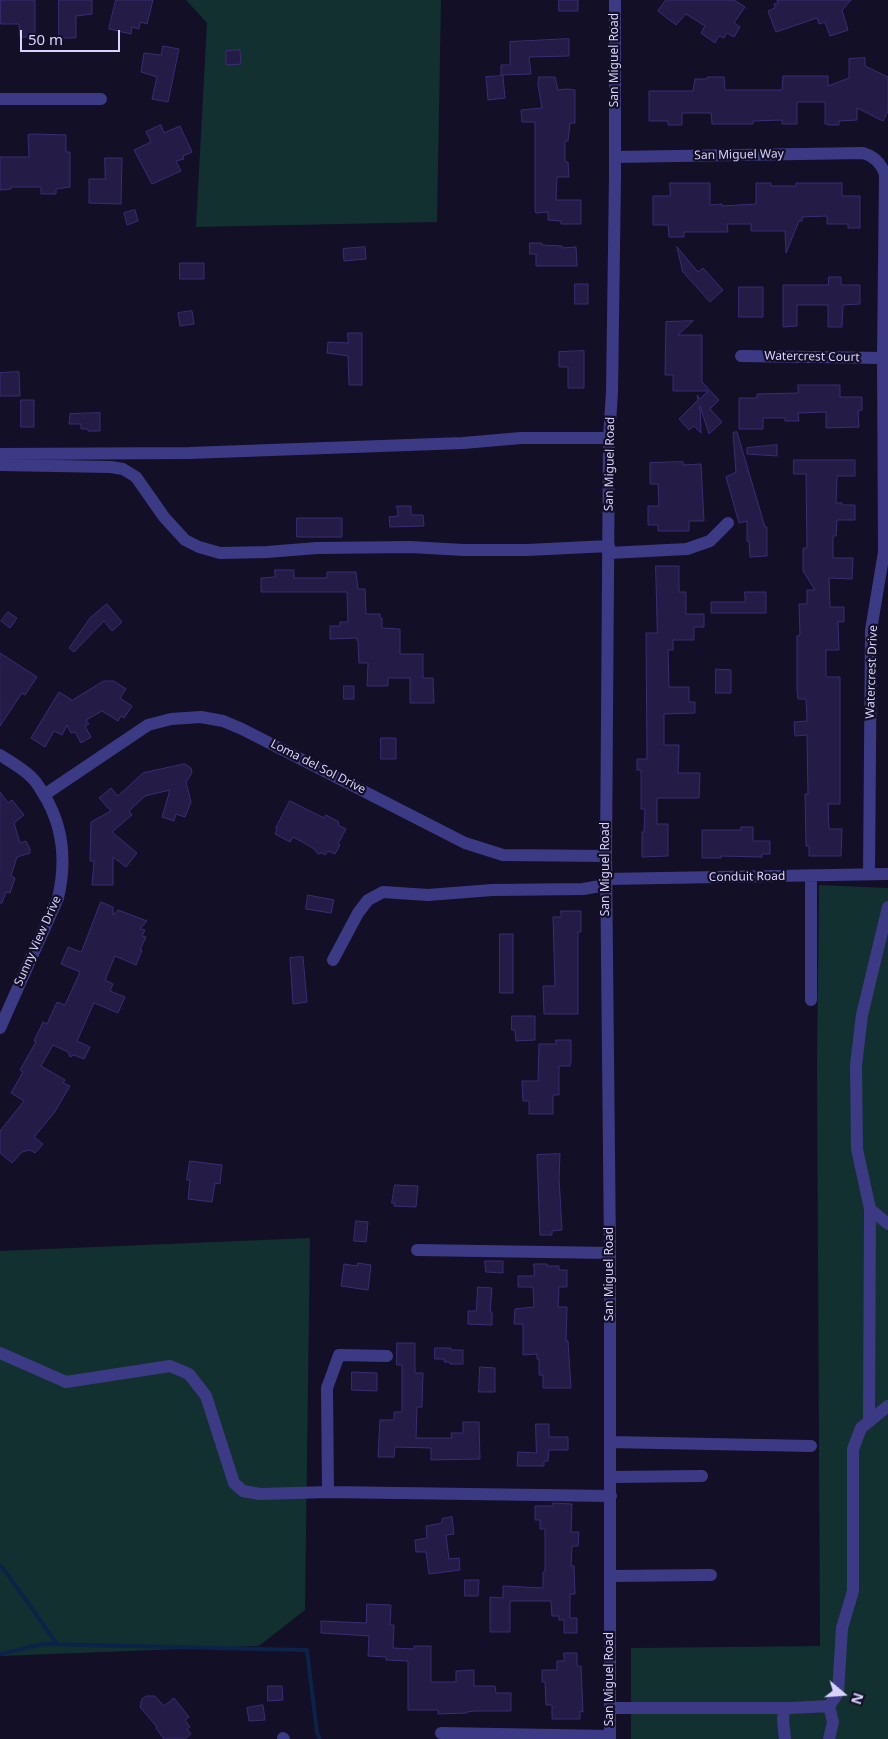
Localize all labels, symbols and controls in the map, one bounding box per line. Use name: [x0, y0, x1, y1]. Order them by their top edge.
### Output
street label: San Miguel Road: [608, 13, 622, 107]
scale bar: [22, 20, 122, 52]
text: 50 m: [28, 29, 63, 49]
street label: San Miguel Way: [694, 147, 784, 163]
street label: Watercrest Court: [764, 349, 860, 365]
street label: San Miguel Road: [602, 417, 618, 511]
street label: Watercrest Drive: [863, 625, 881, 719]
street label: Loma del Sol Drive: [268, 737, 368, 797]
street label: San Miguel Road: [599, 822, 613, 916]
street label: Conduit Road: [709, 869, 785, 885]
street label: Sunny View Drive: [12, 894, 64, 988]
street label: San Miguel Road: [603, 1227, 617, 1321]
street label: San Miguel Road: [603, 1632, 617, 1726]
north arrow: [818, 1669, 868, 1719]
text: N: [847, 1690, 869, 1707]

